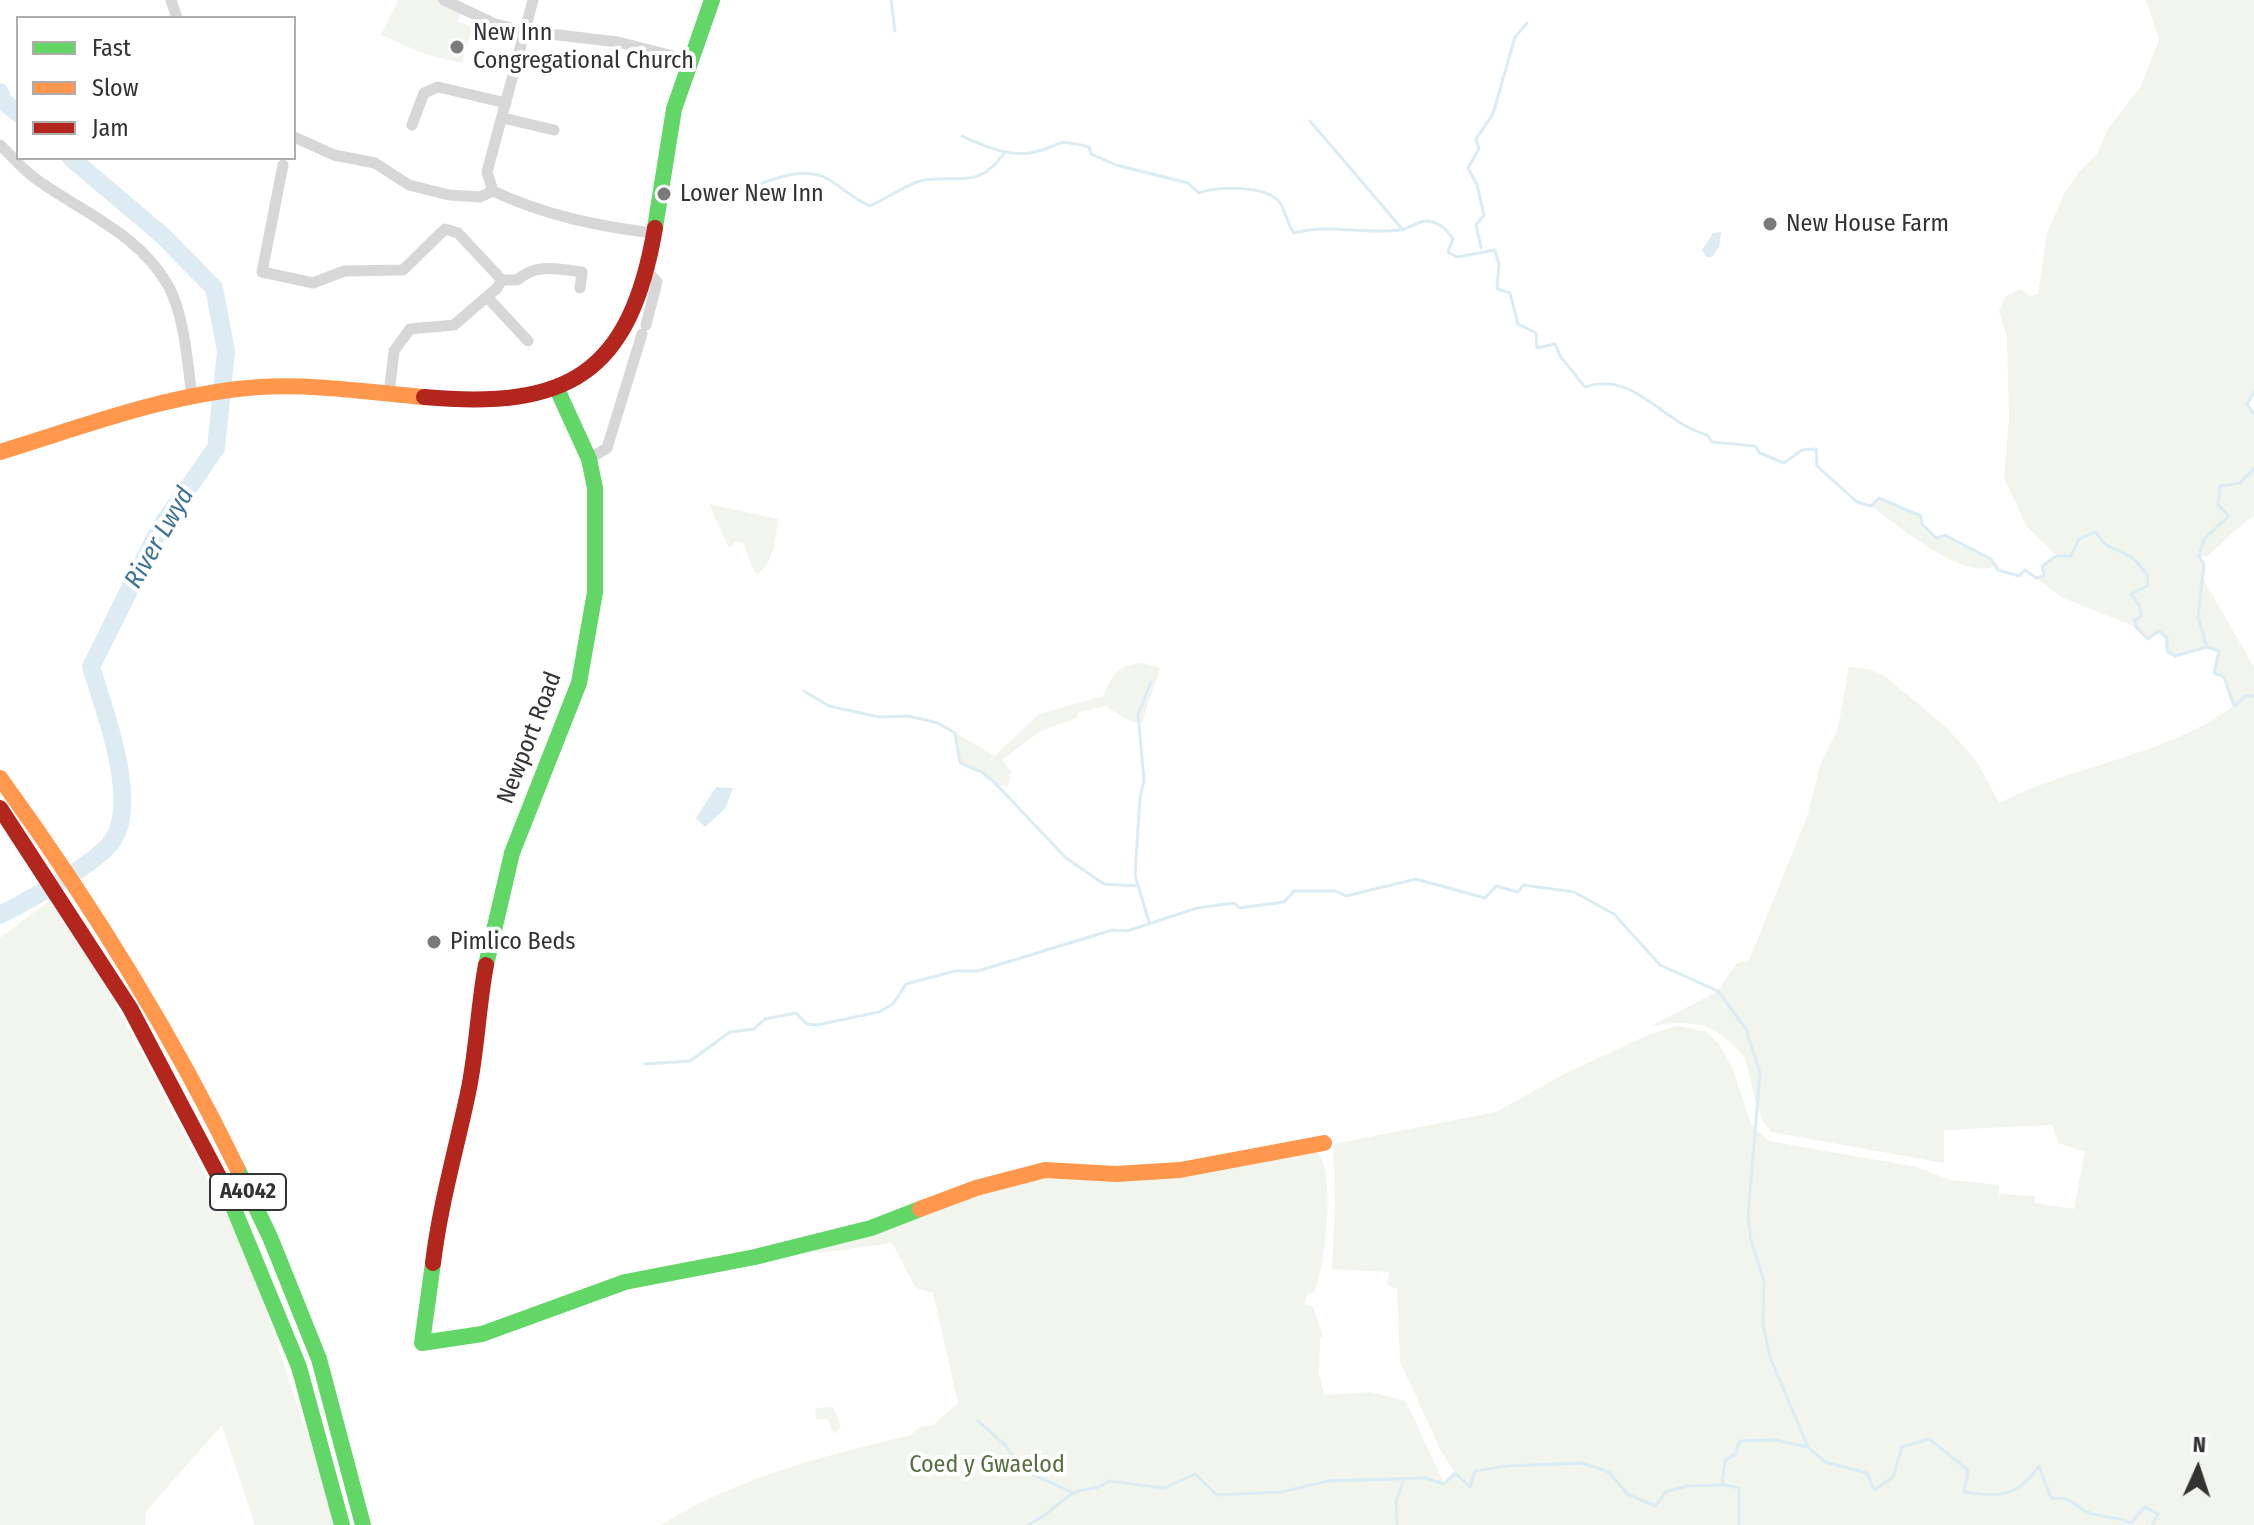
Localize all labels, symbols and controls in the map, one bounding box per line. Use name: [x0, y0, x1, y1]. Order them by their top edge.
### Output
legend: [16, 16, 296, 160]
place label: New Inn Congregational Church: [473, 19, 694, 75]
text: Fast: [92, 34, 131, 62]
marker: New Inn Congregational Church: [448, 38, 466, 56]
text: Slow: [92, 74, 138, 102]
text: Jam: [92, 114, 129, 142]
place label: Lower New Inn: [680, 180, 824, 208]
marker: Lower New Inn: [655, 185, 673, 203]
place label: New House Farm: [1786, 210, 1949, 238]
marker: New House Farm: [1761, 215, 1779, 233]
water label: River Lwyd: [119, 482, 201, 594]
street label: Newport Road: [492, 668, 568, 808]
place label: Pimlico Beds: [450, 928, 576, 956]
marker: Pimlico Beds: [425, 933, 443, 951]
road number: A4042: [210, 1174, 286, 1210]
north arrow: [2158, 1429, 2238, 1509]
text: N: [2192, 1431, 2207, 1458]
park label: Coed y Gwaelod: [909, 1451, 1065, 1479]

